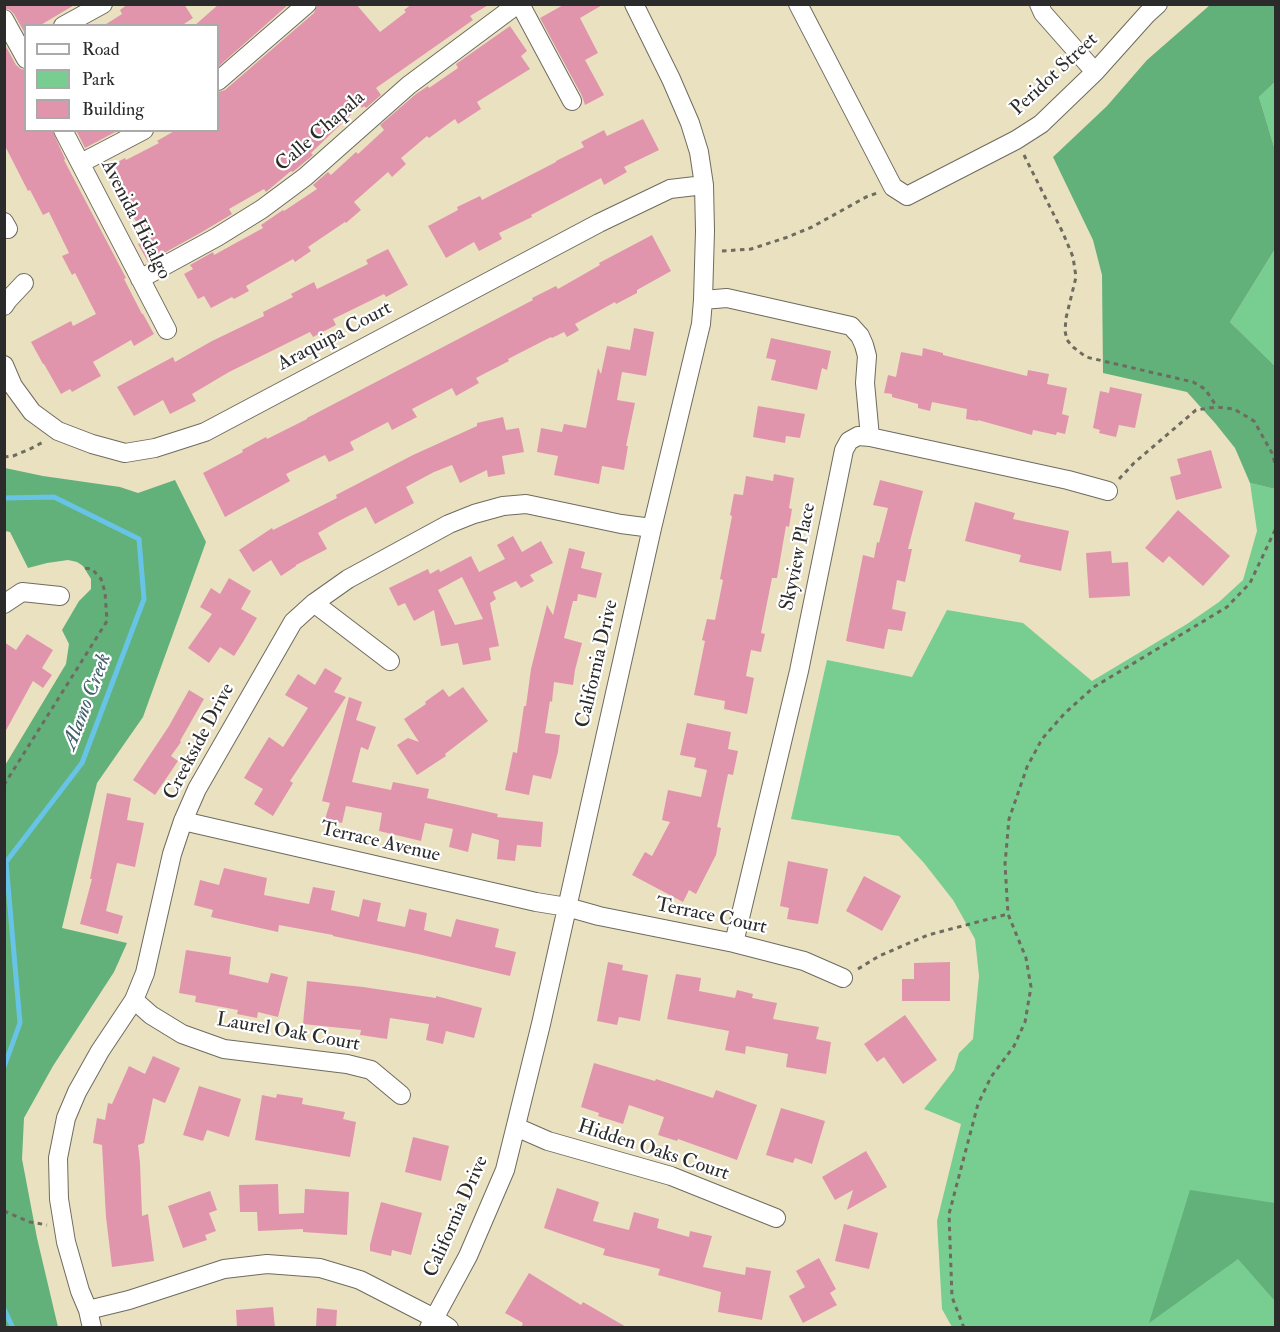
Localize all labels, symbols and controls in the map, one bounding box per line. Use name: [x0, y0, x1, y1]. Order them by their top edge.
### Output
legend: [24, 24, 219, 132]
street label: Peridot Street: [1006, 29, 1104, 121]
text: Road: [82, 38, 120, 61]
text: Park: [82, 68, 115, 91]
street label: Calle Chapala: [271, 87, 371, 177]
text: Building: [82, 98, 144, 121]
street label: Avenida Hidalgo: [95, 156, 175, 284]
street label: Araquipa Court: [274, 297, 396, 377]
street label: Skyview Place: [776, 501, 822, 613]
street label: California Drive: [572, 598, 624, 730]
water label: Alamo Creek: [58, 650, 118, 754]
street label: Creekside Drive: [159, 680, 241, 804]
street label: Terrace Avenue: [318, 818, 442, 868]
street label: Terrace Court: [653, 894, 769, 940]
street label: Laurel Oak Court: [215, 1009, 361, 1057]
street label: Hidden Oaks Court: [574, 1115, 732, 1187]
street label: California Drive: [419, 1152, 495, 1282]

